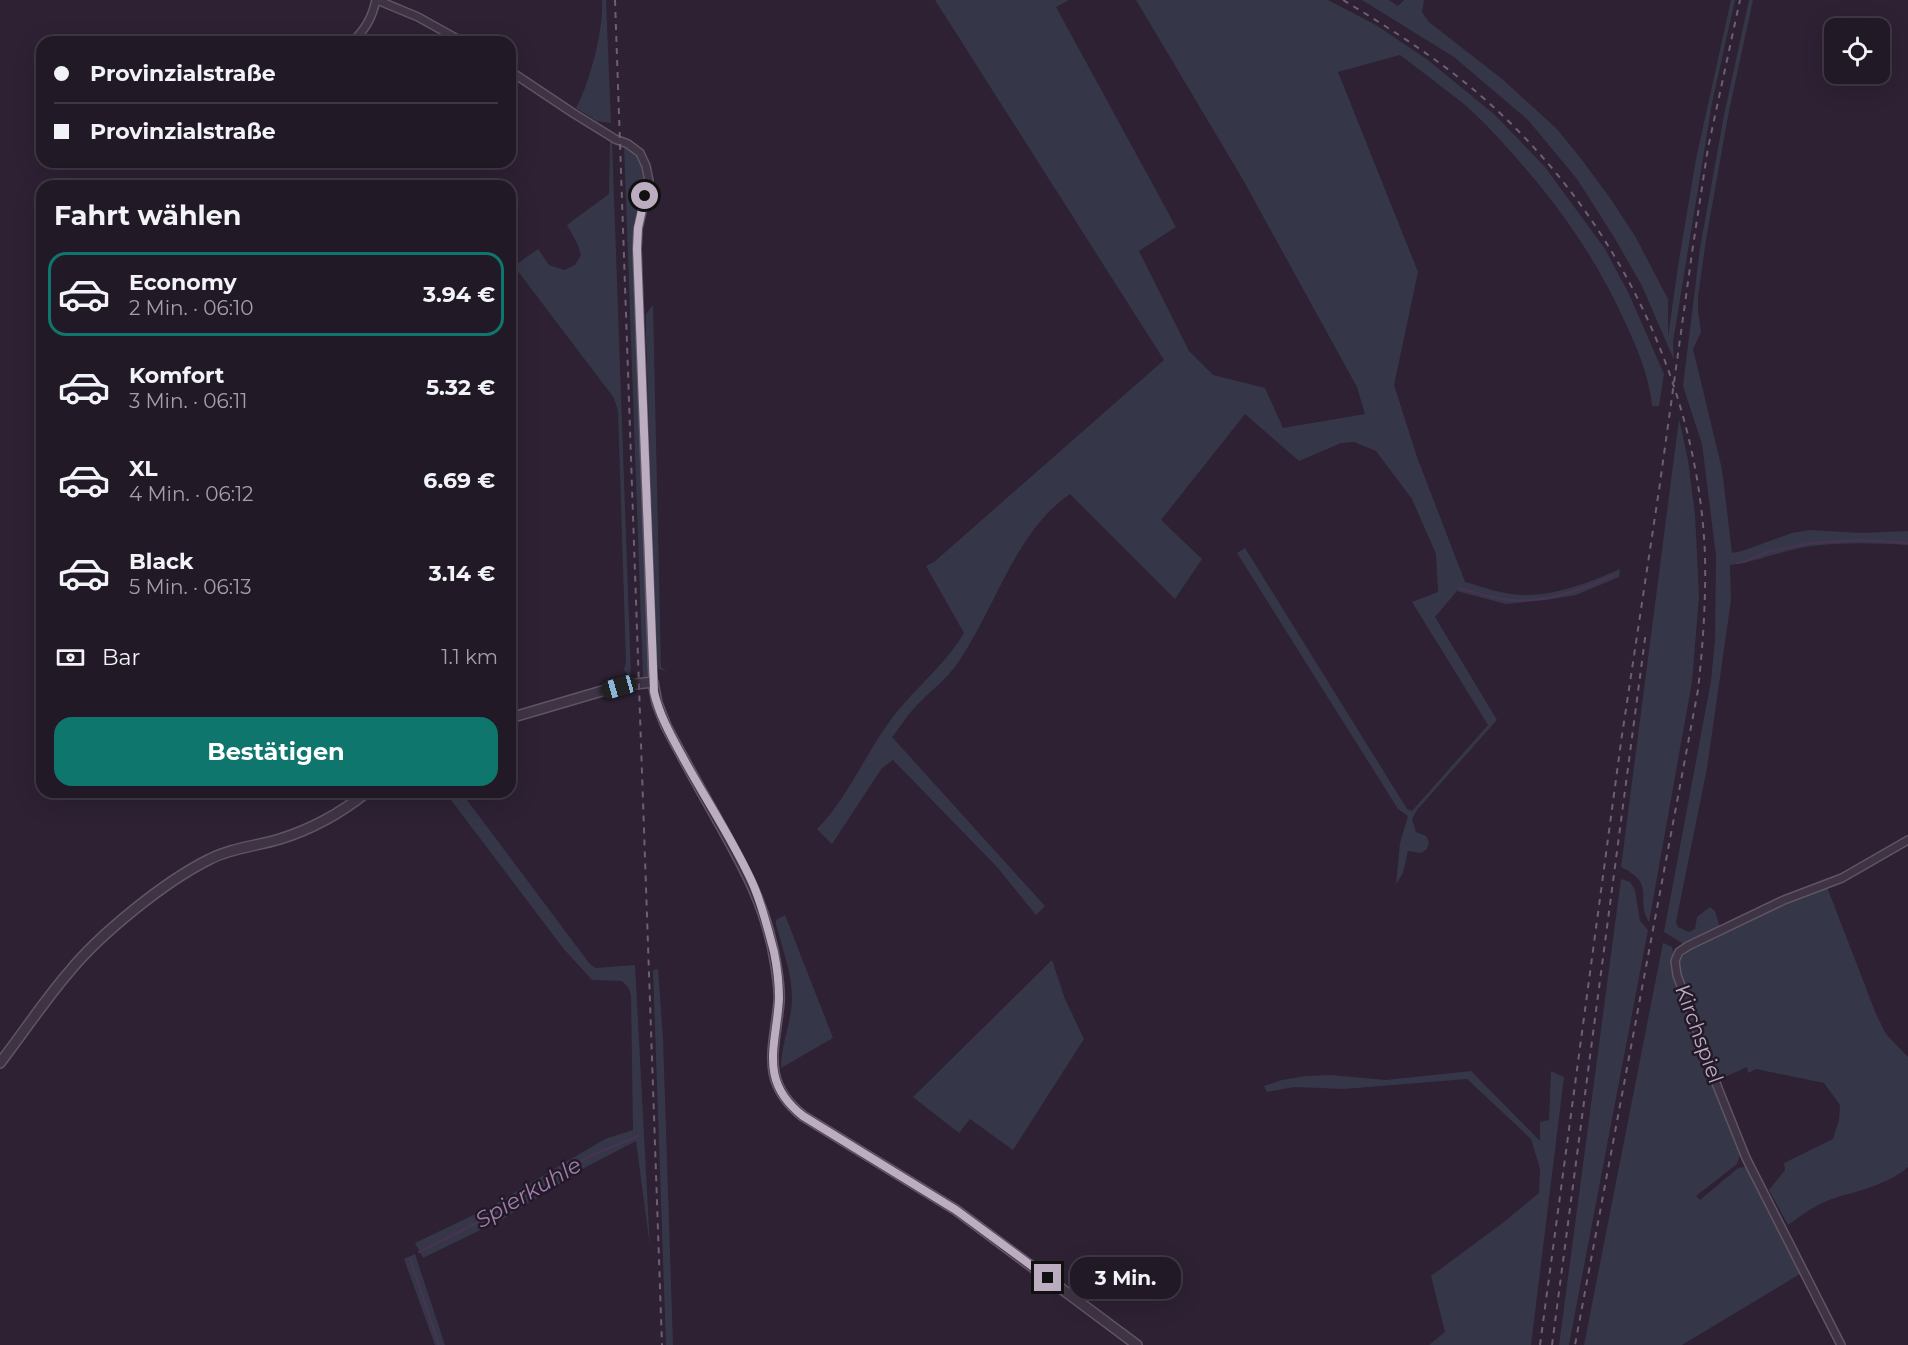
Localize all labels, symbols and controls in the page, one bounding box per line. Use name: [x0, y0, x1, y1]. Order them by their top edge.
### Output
map controls: [1824, 18, 1890, 84]
button: locate: [1824, 18, 1890, 84]
text: Provinzialstraße: [90, 60, 276, 87]
text: Provinzialstraße: [90, 118, 276, 145]
route start: [631, 182, 658, 209]
text: Fahrt wählen: [54, 199, 241, 232]
icon: car: [57, 267, 111, 321]
text: Economy: [129, 269, 237, 296]
text: 3.94 €: [423, 281, 495, 308]
text: 2 Min. · 06:10: [129, 296, 253, 320]
icon: car: [57, 360, 111, 414]
text: Komfort: [129, 362, 224, 389]
text: 5.32 €: [426, 374, 495, 401]
text: 3 Min. · 06:11: [129, 389, 247, 413]
icon: car: [57, 453, 111, 507]
text: XL: [129, 455, 158, 482]
text: 6.69 €: [423, 467, 495, 494]
text: 4 Min. · 06:12: [129, 482, 253, 506]
icon: car: [57, 546, 111, 600]
text: Black: [129, 548, 193, 575]
text: 3.14 €: [429, 560, 495, 587]
text: 5 Min. · 06:13: [129, 575, 251, 599]
icon: cash: [54, 641, 87, 674]
text: Bar: [102, 644, 140, 671]
text: 1.1 km: [441, 645, 498, 669]
car: [599, 673, 639, 701]
button: Bestätigen: [54, 717, 498, 786]
street label: Kirchspiel: [1670, 981, 1729, 1087]
water label: Spierkuhle: [470, 1151, 586, 1234]
callout: 3 Min.: [1069, 1257, 1180, 1299]
route end: [1034, 1264, 1061, 1291]
text: 3 Min.: [1095, 1266, 1156, 1290]

